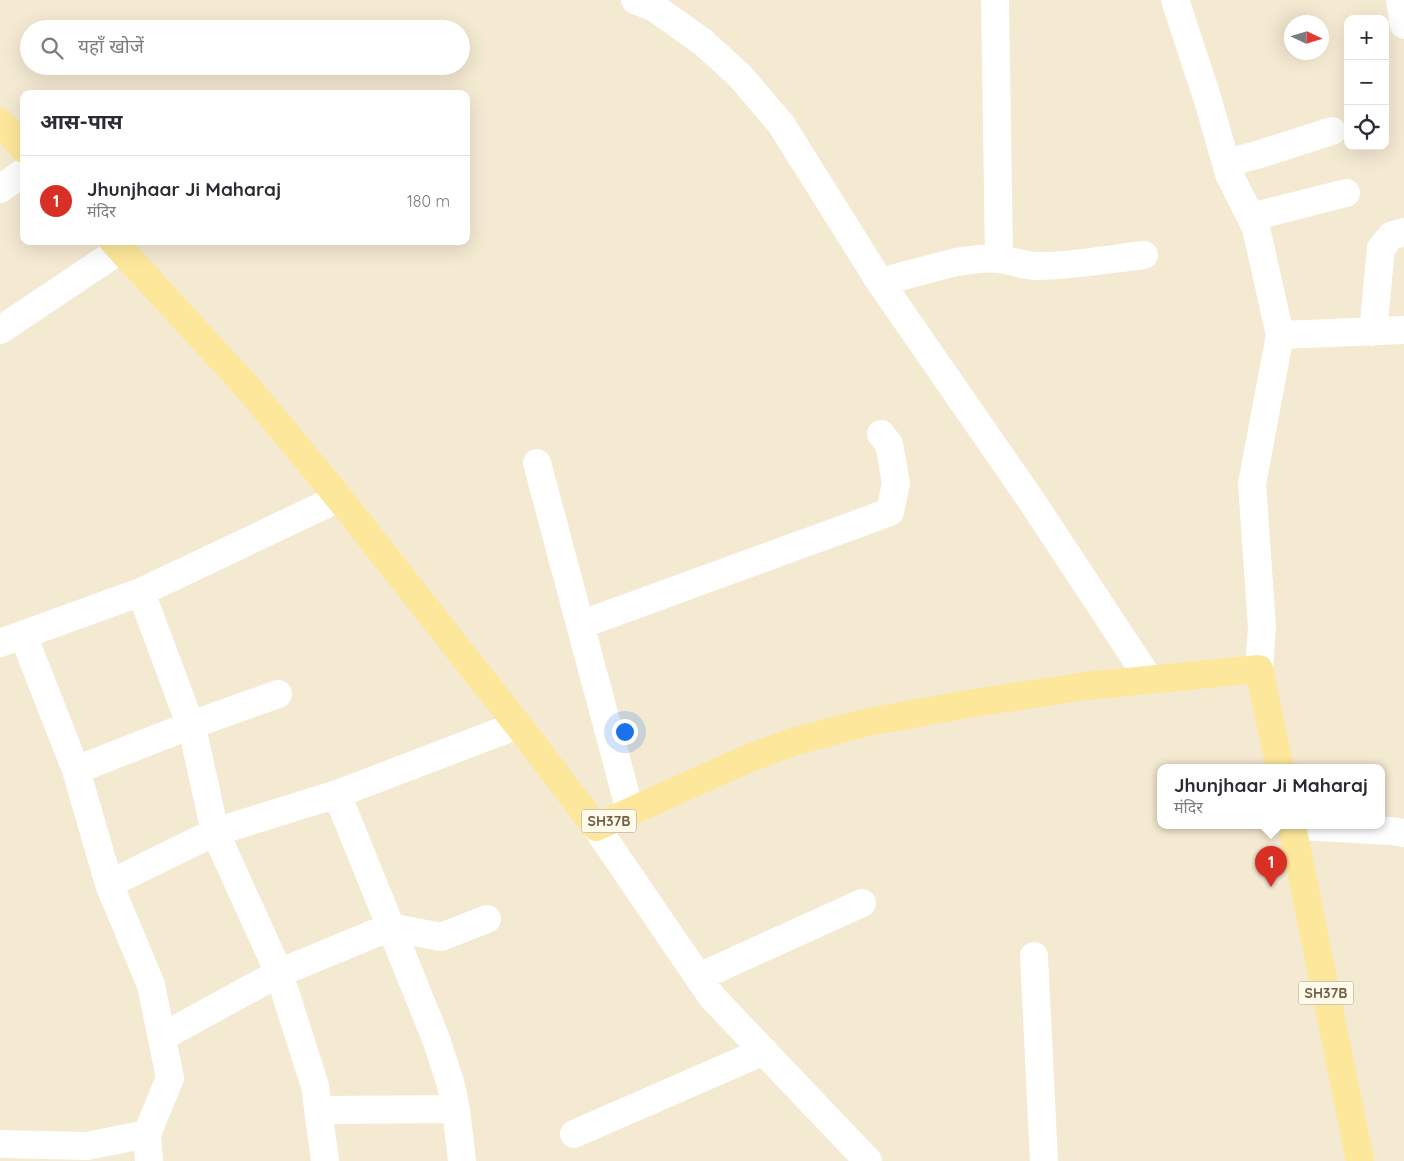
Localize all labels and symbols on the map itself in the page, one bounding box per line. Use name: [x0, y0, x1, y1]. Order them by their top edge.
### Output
north arrow: [1284, 15, 1329, 60]
your location: [612, 719, 638, 745]
road number: SH37B: [582, 809, 636, 832]
pin: 1: [1255, 846, 1287, 887]
road number: SH37B: [1298, 981, 1354, 1004]

